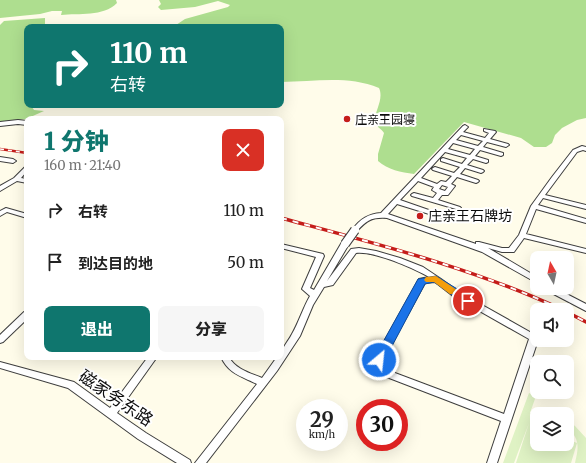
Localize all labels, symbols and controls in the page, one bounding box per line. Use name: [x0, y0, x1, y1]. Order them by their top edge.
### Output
text: 110 m: [110, 35, 187, 71]
icon: right: [44, 40, 96, 92]
text: 右转: [110, 73, 146, 96]
place label: 庄亲王园寝: [355, 112, 415, 127]
marker: 庄亲王园寝: [342, 114, 352, 124]
text: 1 分钟: [44, 126, 109, 157]
button: close: [222, 129, 264, 171]
text: 160 m · 21:40: [44, 157, 121, 174]
icon: right: [44, 199, 66, 221]
text: 110 m: [223, 201, 264, 220]
text: 右转: [78, 202, 108, 221]
place label: 庄亲王石牌坊: [428, 207, 512, 225]
marker: 庄亲王石牌坊: [415, 211, 425, 221]
icon: arrive: [44, 251, 66, 273]
north arrow: [530, 251, 574, 295]
map controls: [530, 251, 574, 451]
text: 50 m: [227, 253, 264, 272]
text: 到达目的地: [78, 254, 153, 273]
pin: [451, 284, 485, 318]
icon: arrive: [457, 290, 479, 312]
button: sound: [530, 303, 574, 347]
button: 退出: [44, 306, 150, 352]
button: 分享: [158, 306, 264, 352]
position arrow: [358, 339, 400, 381]
button: search: [530, 355, 574, 399]
street label: 磁家务东路: [75, 365, 157, 431]
speed limit sign: 30: [356, 399, 408, 451]
text: 29: [310, 407, 334, 432]
button: layers: [530, 407, 574, 451]
text: km/h: [309, 428, 335, 441]

